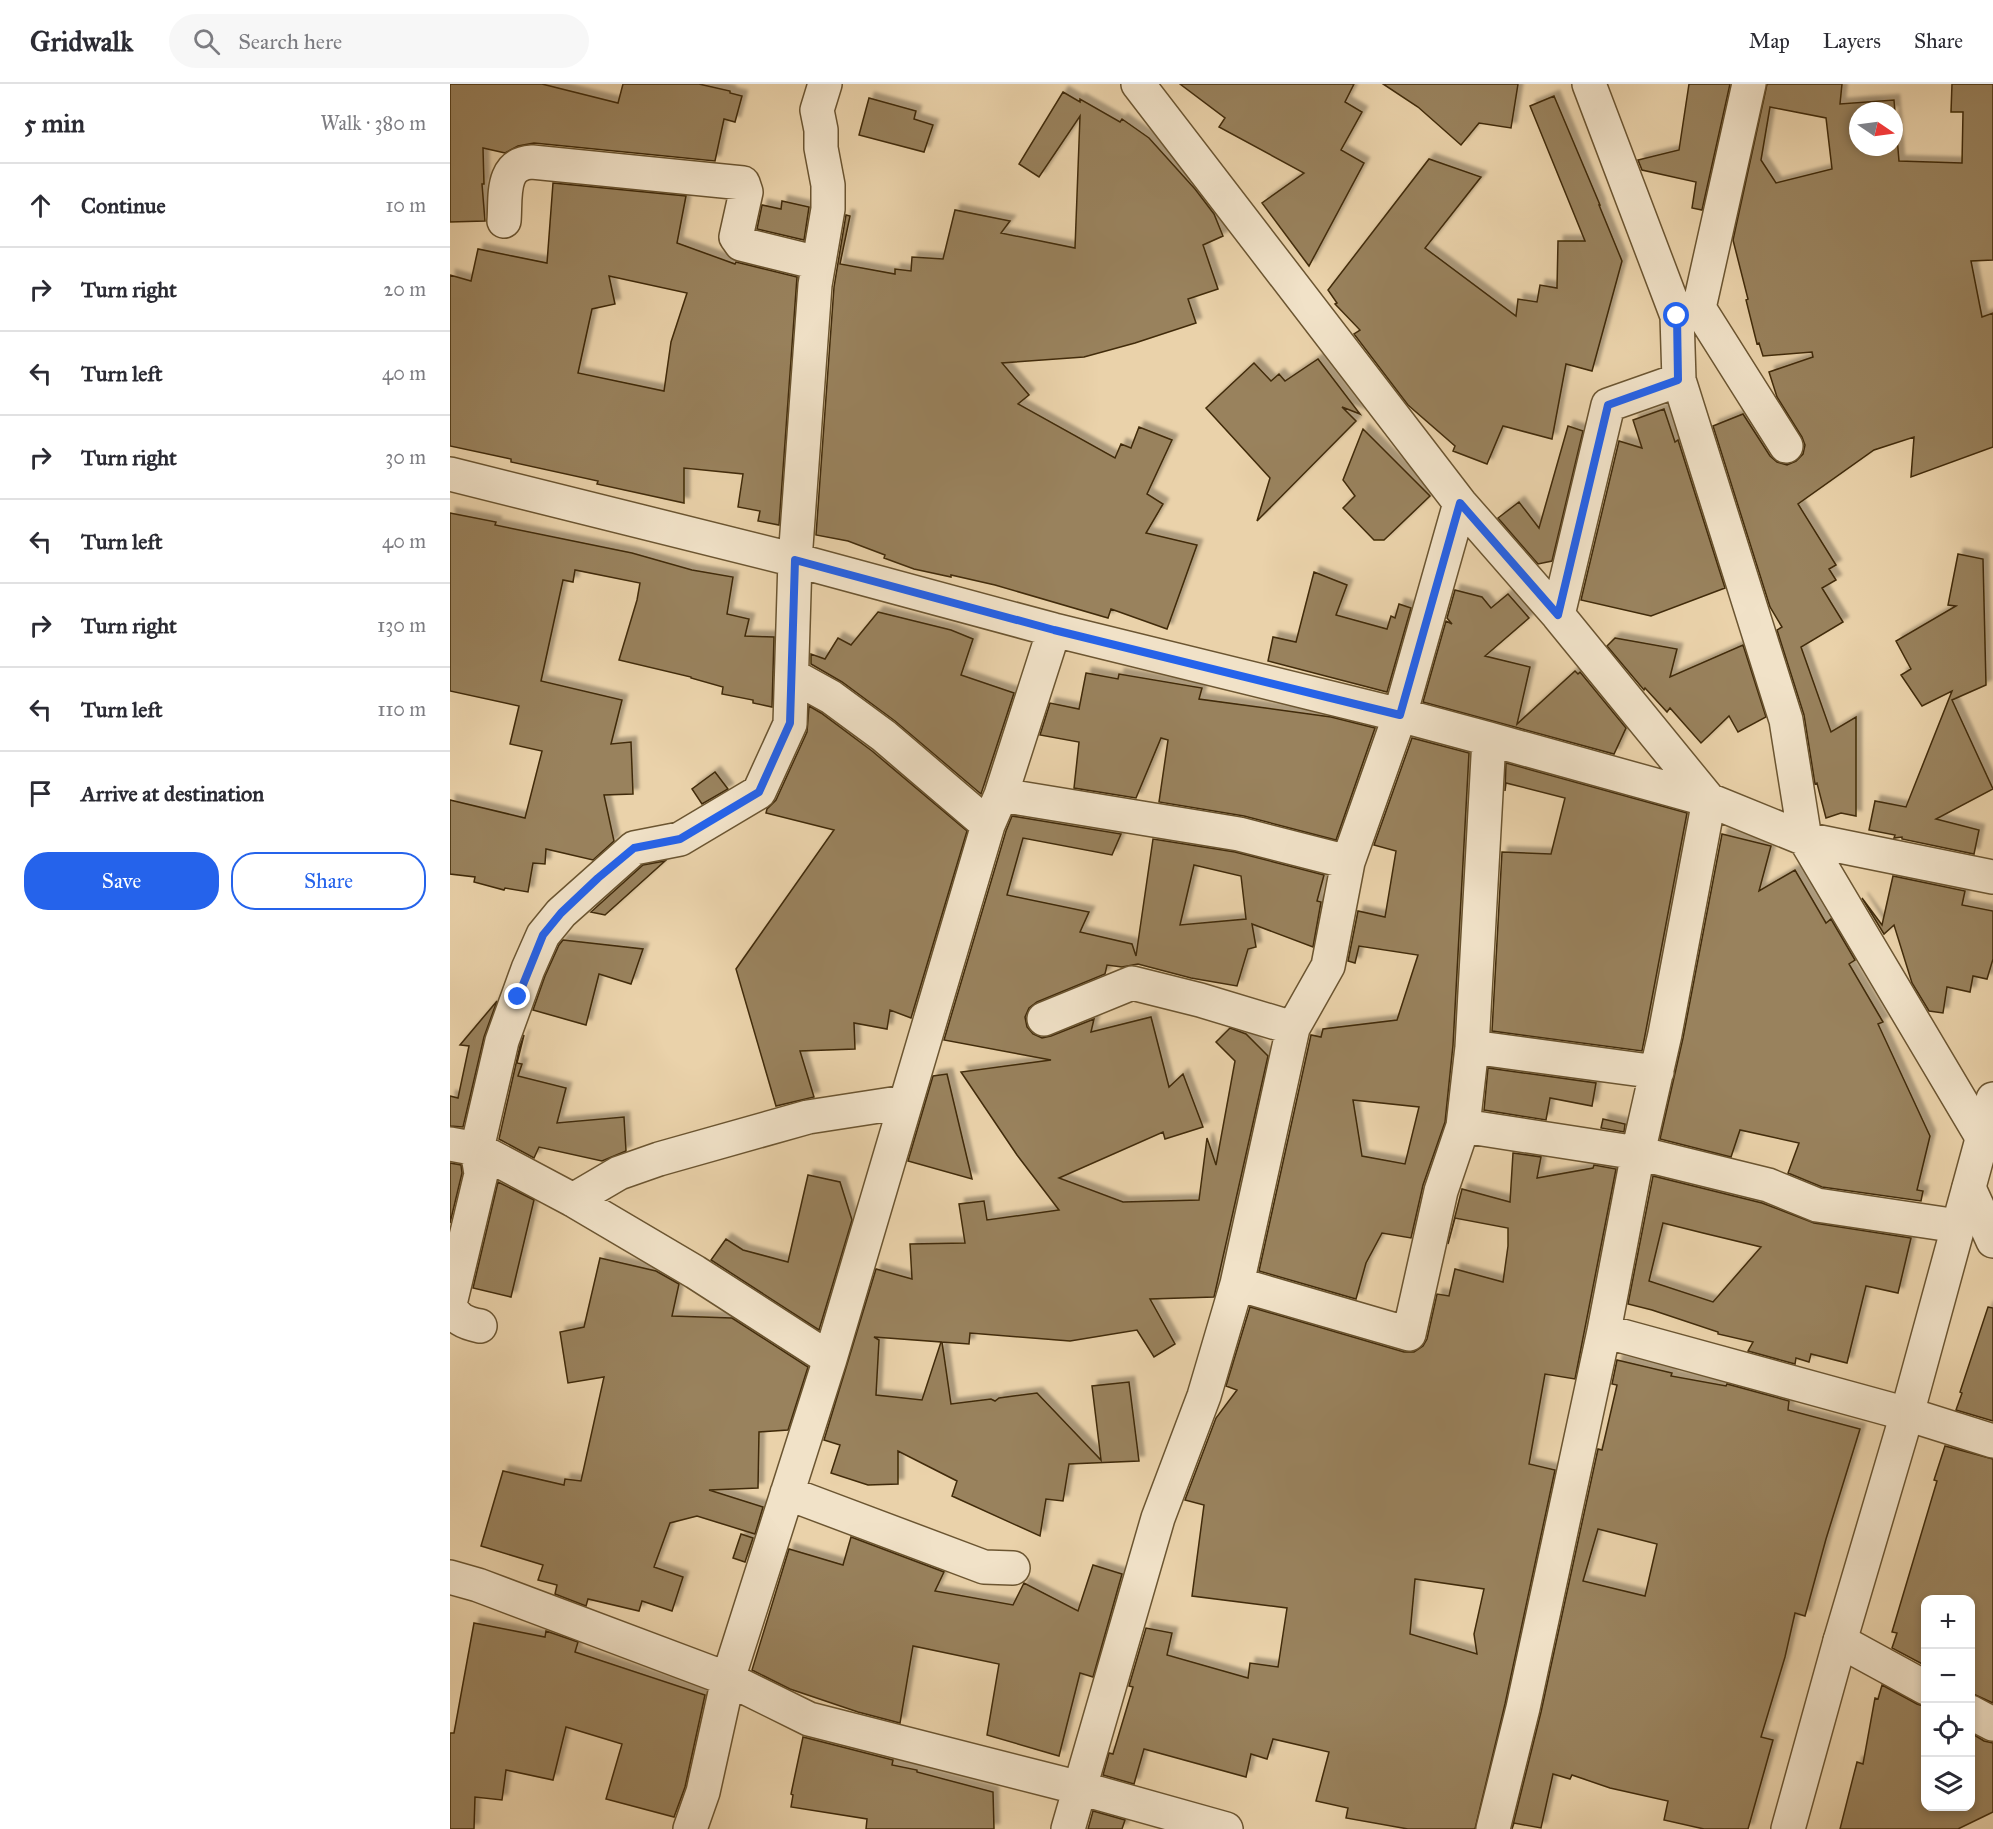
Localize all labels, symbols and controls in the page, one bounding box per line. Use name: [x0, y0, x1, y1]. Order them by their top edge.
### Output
search box: [169, 14, 589, 68]
text: Gridwalk: [30, 24, 133, 59]
icon: search: [190, 25, 223, 58]
text: Search here: [238, 28, 342, 55]
text: Map: [1749, 28, 1790, 54]
text: Layers: [1823, 28, 1881, 54]
text: Share: [1914, 28, 1963, 54]
north arrow: [1849, 102, 1903, 156]
text: 5 min: [24, 107, 85, 139]
text: Walk · 380 m: [320, 111, 426, 135]
icon: ahead: [24, 189, 57, 222]
text: Continue: [81, 192, 166, 219]
text: 10 m: [385, 193, 426, 217]
icon: right: [24, 273, 57, 306]
text: Turn right: [81, 276, 177, 303]
text: 20 m: [383, 277, 426, 301]
route start: [1663, 302, 1689, 328]
icon: left: [24, 357, 57, 390]
text: Turn left: [81, 360, 163, 387]
text: 40 m: [382, 361, 426, 385]
icon: right: [24, 441, 57, 474]
text: Turn right: [81, 444, 177, 471]
text: 30 m: [385, 445, 426, 469]
icon: left: [24, 525, 57, 558]
text: Turn left: [81, 528, 163, 555]
text: 40 m: [382, 529, 426, 553]
icon: right: [24, 609, 57, 642]
text: Turn right: [81, 612, 177, 639]
text: 130 m: [377, 613, 426, 637]
icon: left: [24, 693, 57, 726]
text: Turn left: [81, 696, 163, 723]
text: 110 m: [378, 697, 426, 721]
icon: arrive: [24, 777, 57, 810]
text: Arrive at destination: [81, 780, 264, 807]
button: Save: [24, 852, 219, 910]
button: Share: [231, 852, 426, 910]
route end: [504, 983, 530, 1009]
map controls: [1921, 1595, 1975, 1811]
button: +: [1921, 1595, 1975, 1649]
button: −: [1921, 1649, 1975, 1703]
button: locate: [1921, 1703, 1975, 1757]
button: layers: [1921, 1757, 1975, 1811]

